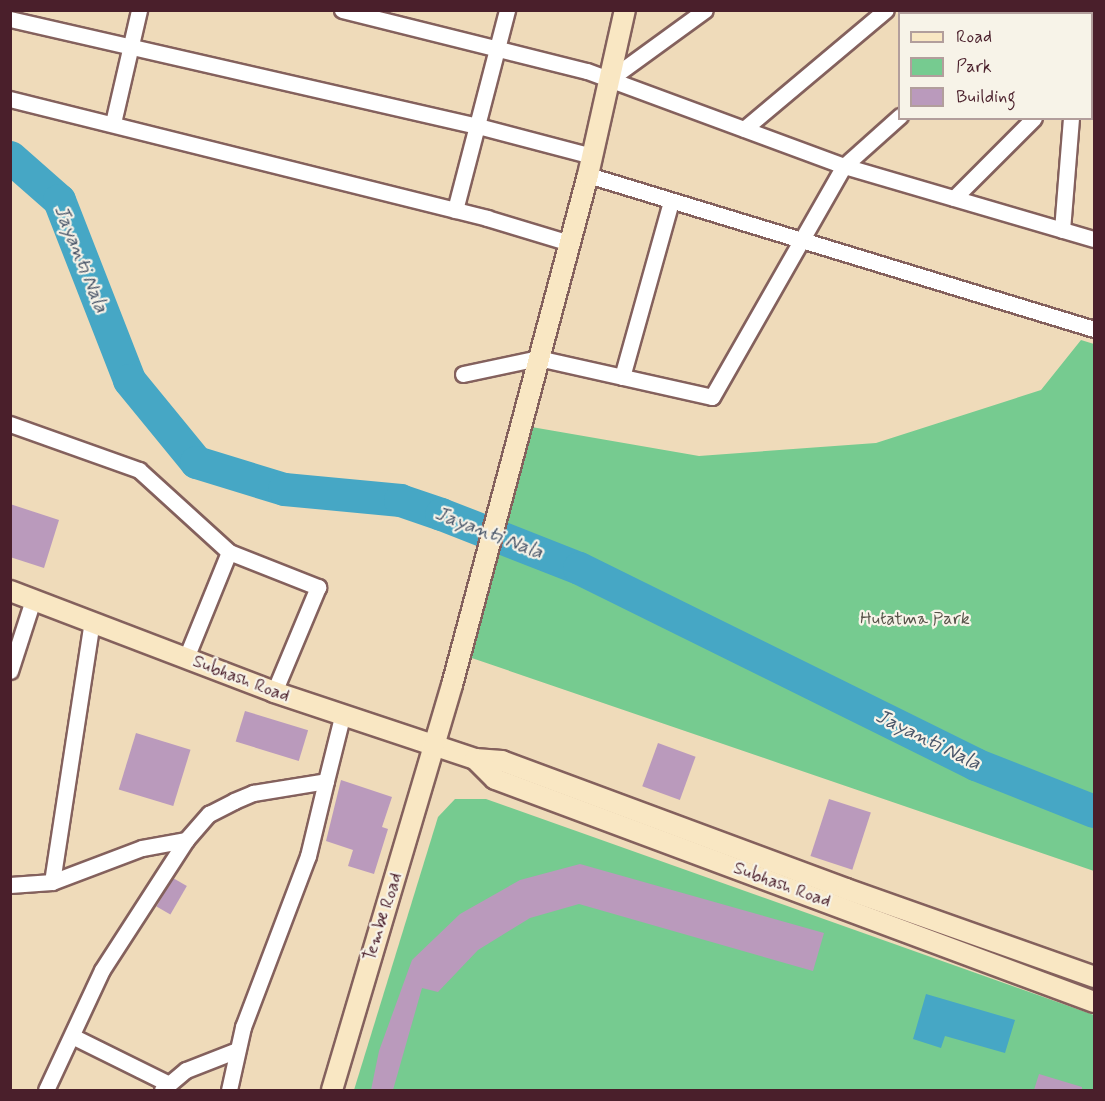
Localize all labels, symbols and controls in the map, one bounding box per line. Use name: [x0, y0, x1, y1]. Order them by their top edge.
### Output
legend: [898, 12, 1093, 120]
text: Road: [956, 25, 992, 49]
text: Park: [956, 55, 992, 79]
text: Building: [956, 85, 1016, 109]
water label: Jayanti Nala: [49, 202, 113, 316]
water label: Jayanti Nala: [432, 501, 546, 565]
park label: Hutatma Park: [861, 608, 969, 630]
street label: Subhash Road: [190, 651, 292, 707]
water label: Jayanti Nala: [872, 704, 984, 776]
street label: Subhash Road: [730, 857, 834, 913]
street label: Tembe Road: [359, 870, 407, 964]

